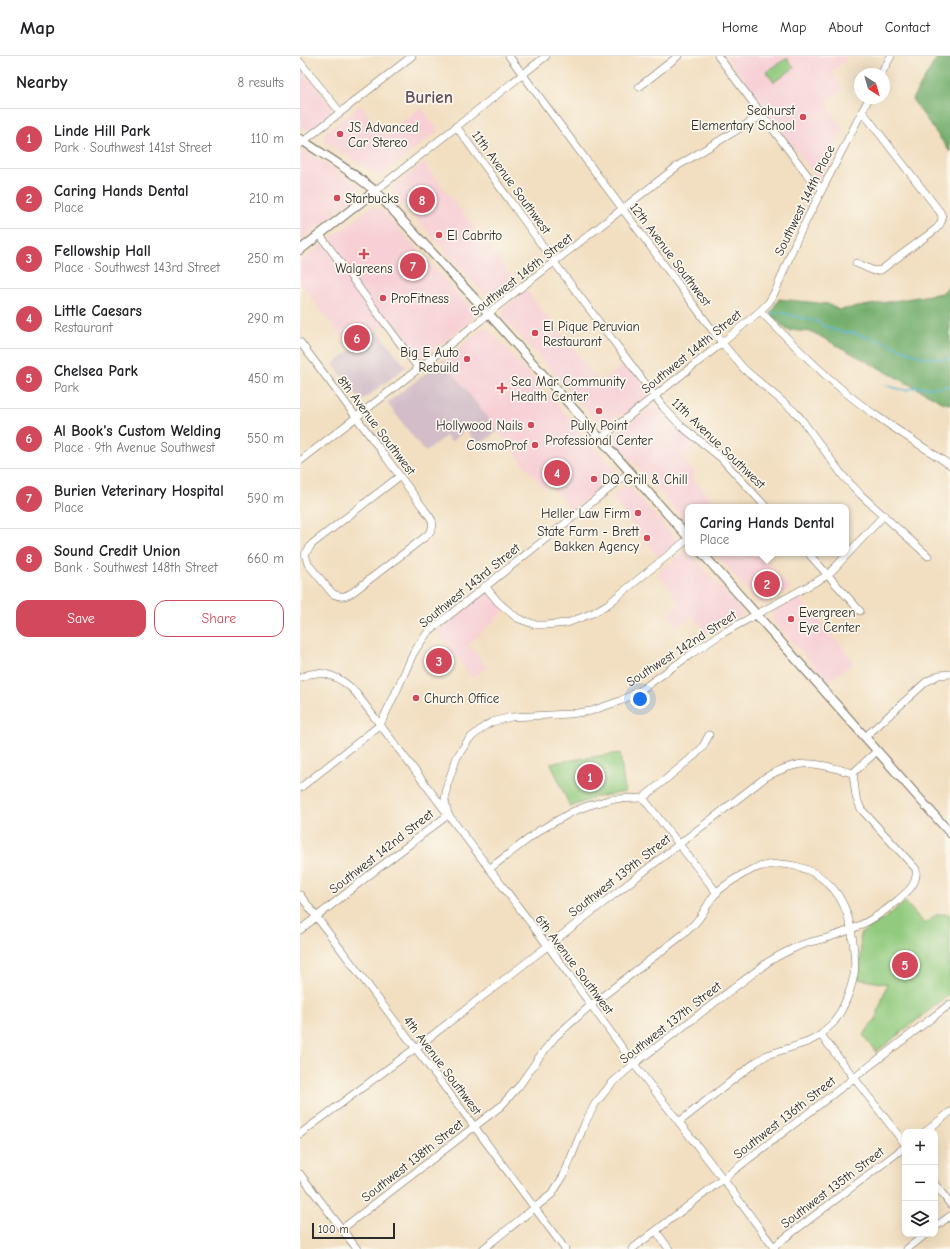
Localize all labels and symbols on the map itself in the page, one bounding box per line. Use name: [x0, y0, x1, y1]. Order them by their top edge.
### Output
north arrow: [854, 68, 890, 104]
district label: Burien: [405, 88, 453, 107]
place label: Seahurst Elementary School: [691, 103, 796, 133]
marker: Seahurst Elementary School: [798, 112, 808, 122]
place label: JS Advanced Car Stereo: [348, 120, 419, 150]
street label: 11th Avenue Southwest: [469, 128, 555, 238]
marker: JS Advanced Car Stereo: [335, 129, 345, 139]
street label: Southwest 144th Place: [771, 142, 838, 258]
pin: 8: [409, 185, 435, 215]
place label: Starbucks: [345, 191, 399, 206]
marker: Starbucks: [332, 193, 342, 203]
street label: 12th Avenue Southwest: [627, 200, 715, 310]
place label: El Cabrito: [447, 228, 502, 243]
street label: Southwest 146th Street: [467, 229, 576, 319]
marker: El Cabrito: [434, 230, 444, 240]
marker: Walgreens: [359, 249, 369, 259]
pin: 7: [400, 251, 426, 281]
place label: Walgreens: [335, 261, 393, 276]
place label: ProFitness: [391, 291, 449, 306]
marker: ProFitness: [378, 293, 388, 303]
street label: Southwest 144th Street: [638, 306, 745, 396]
place label: El Pique Peruvian Restaurant: [543, 319, 640, 349]
pin: 6: [344, 323, 370, 353]
marker: El Pique Peruvian Restaurant: [530, 328, 540, 338]
place label: Big E Auto Rebuild: [400, 345, 459, 375]
marker: Big E Auto Rebuild: [462, 354, 472, 364]
street label: 8th Avenue Southwest: [334, 373, 420, 479]
place label: Sea Mar Community Health Center: [511, 374, 626, 404]
marker: Sea Mar Community Health Center: [496, 382, 508, 394]
street label: 11th Avenue Southwest: [669, 395, 769, 493]
marker: Pully Point Professional Center: [594, 406, 604, 416]
place label: Hollywood Nails: [436, 418, 523, 433]
place label: Pully Point Professional Center: [545, 418, 654, 448]
marker: Hollywood Nails: [526, 420, 536, 430]
place label: CosmoProf: [467, 438, 528, 453]
marker: CosmoProf: [530, 440, 540, 450]
pin: 4: [544, 458, 570, 488]
place label: DQ Grill & Chill: [602, 472, 688, 487]
marker: DQ Grill & Chill: [589, 474, 599, 484]
place label: Heller Law Firm: [541, 506, 630, 521]
marker: Heller Law Firm: [633, 508, 643, 518]
place label: State Farm - Brett Bakken Agency: [537, 524, 640, 554]
marker: State Farm - Brett Bakken Agency: [642, 533, 652, 543]
street label: Southwest 143rd Street: [416, 539, 524, 631]
pin: 2: [754, 569, 780, 599]
place label: Evergreen Eye Center: [799, 605, 861, 635]
street label: Southwest 142nd Street: [623, 607, 740, 690]
marker: Evergreen Eye Center: [786, 614, 796, 624]
pin: 3: [426, 646, 452, 676]
your location: [630, 689, 650, 709]
place label: Church Office: [424, 691, 500, 706]
marker: Church Office: [411, 693, 421, 703]
pin: 1: [577, 762, 603, 792]
street label: Southwest 142nd Street: [326, 805, 437, 897]
street label: Southwest 139th Street: [565, 830, 674, 920]
street label: 6th Avenue Southwest: [532, 912, 618, 1018]
pin: 5: [892, 950, 918, 980]
street label: Southwest 137th Street: [617, 977, 725, 1067]
street label: 4th Avenue Southwest: [401, 1013, 485, 1119]
street label: Southwest 136th Street: [730, 1072, 839, 1162]
street label: Southwest 138th Street: [358, 1115, 467, 1205]
street label: Southwest 135th Street: [778, 1143, 888, 1231]
scale bar: [312, 1221, 395, 1240]

